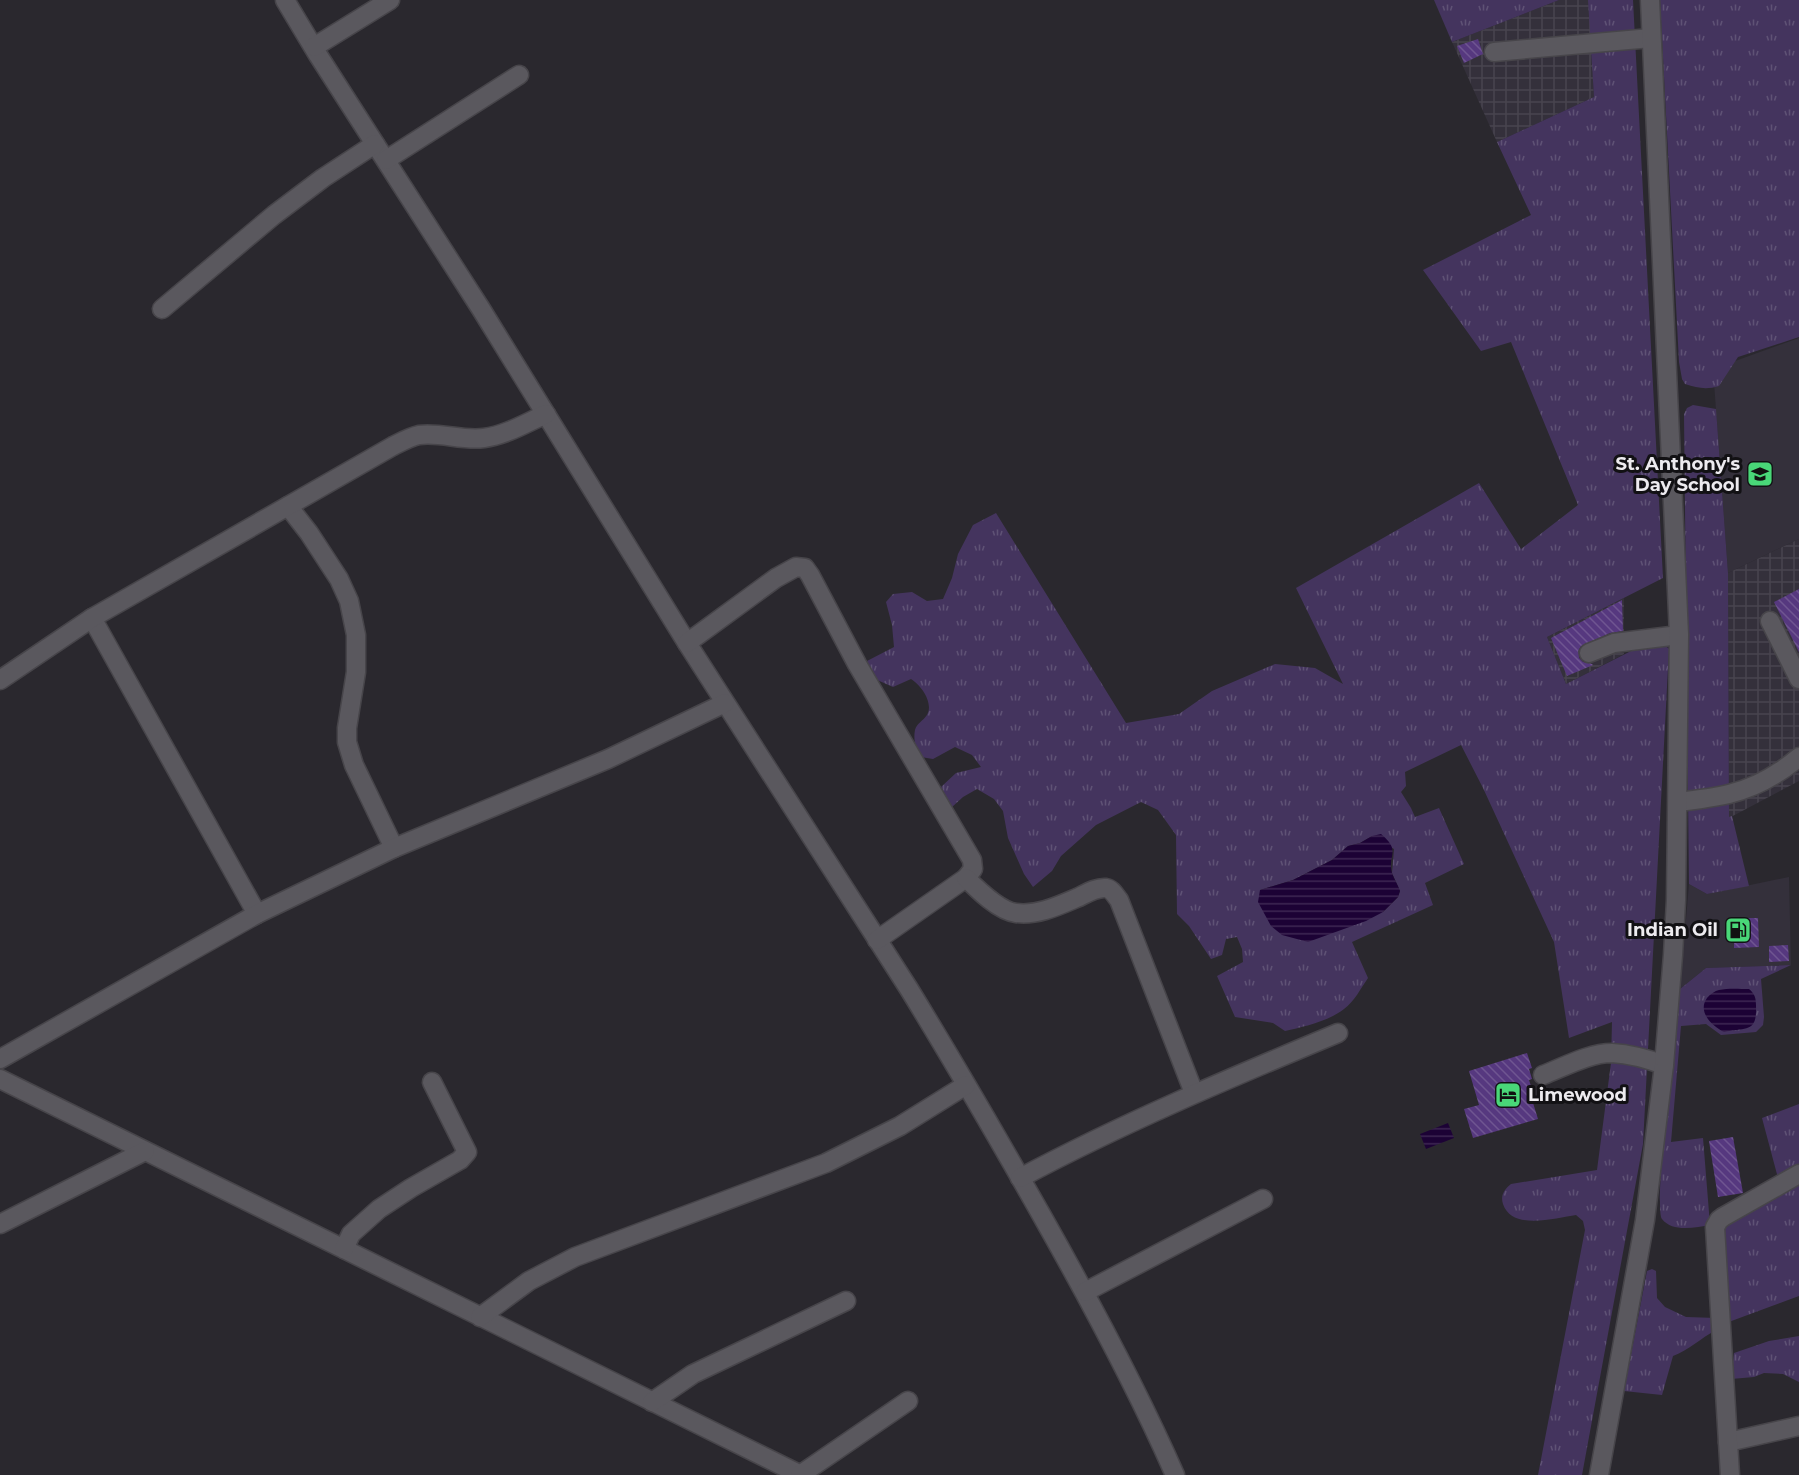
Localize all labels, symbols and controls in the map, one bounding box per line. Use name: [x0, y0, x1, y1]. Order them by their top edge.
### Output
place label: St. Anthony's Day School: [1616, 453, 1740, 496]
school or university icon: St. Anthony's Day School: [1745, 459, 1775, 489]
fuel station icon: Indian Oil: [1723, 915, 1753, 945]
place label: Indian Oil: [1627, 919, 1718, 941]
hotel icon: Limewood: [1493, 1080, 1523, 1110]
place label: Limewood: [1528, 1084, 1627, 1106]

